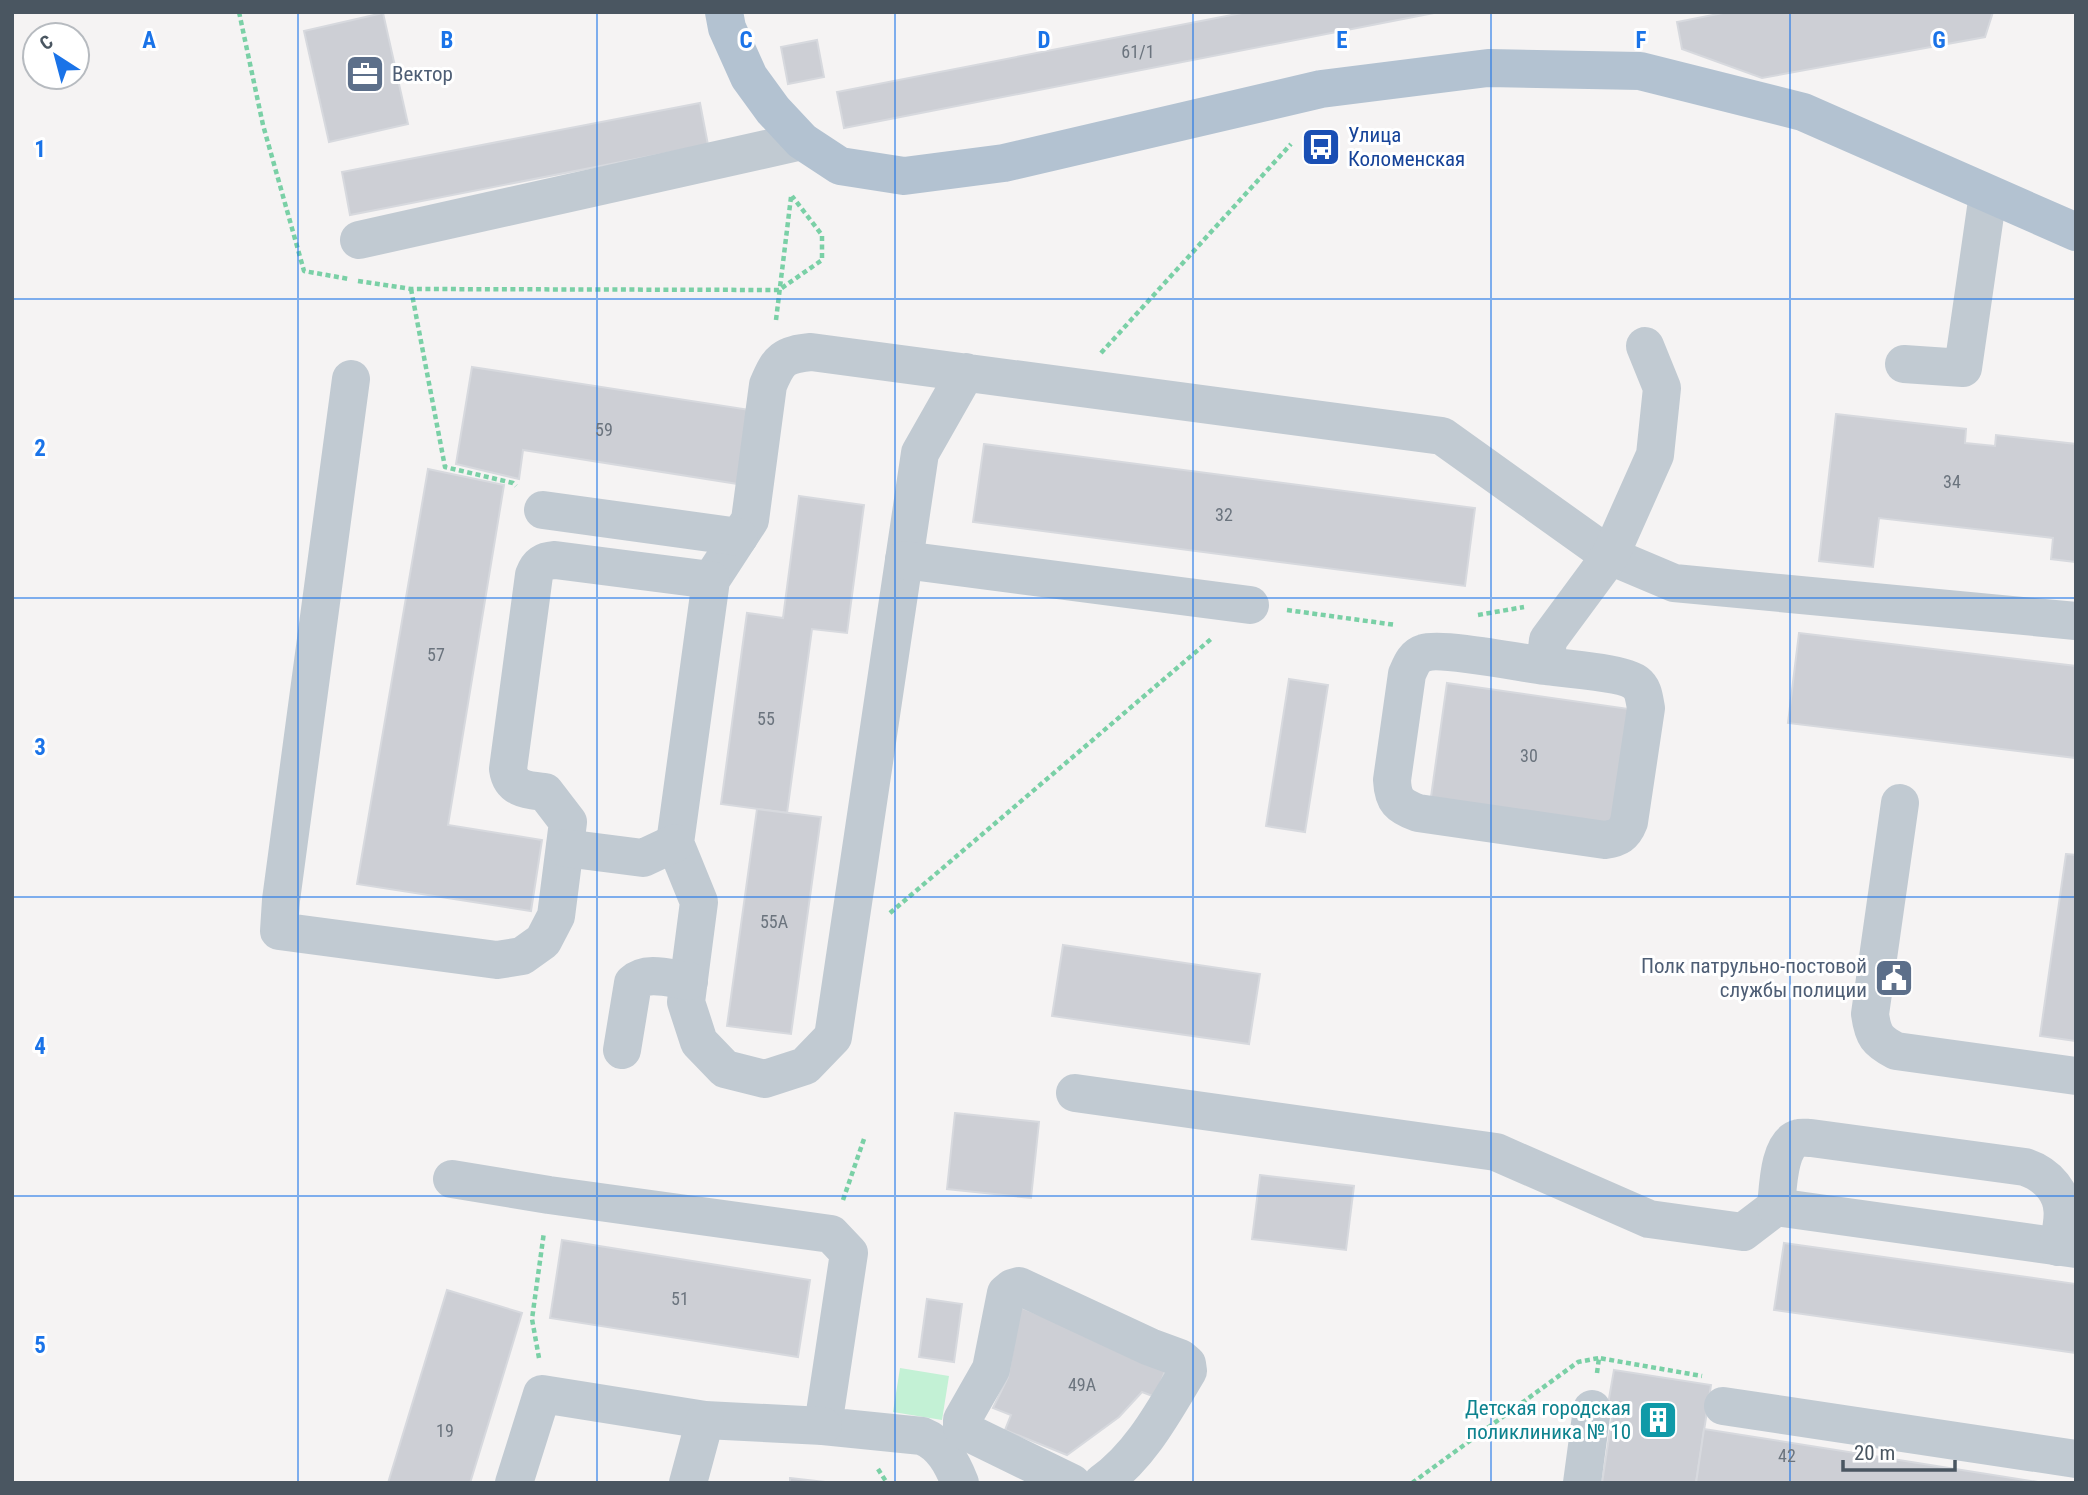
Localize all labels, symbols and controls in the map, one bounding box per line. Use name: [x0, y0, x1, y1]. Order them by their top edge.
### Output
north arrow: [21, 21, 91, 91]
text: A: [142, 27, 156, 54]
text: B: [441, 27, 453, 54]
text: C: [739, 27, 753, 54]
text: D: [1038, 27, 1051, 54]
text: E: [1336, 27, 1348, 54]
text: F: [1636, 27, 1647, 54]
text: G: [1932, 27, 1946, 54]
text: С: [35, 30, 58, 55]
house number: 61/1: [1121, 41, 1155, 62]
office icon: Вектор: [344, 53, 386, 95]
place label: Вектор: [392, 62, 453, 86]
place label: Улица Коломенская: [1348, 123, 1465, 171]
bus stop icon: Улица Коломенская: [1300, 126, 1342, 168]
text: 1: [34, 136, 46, 163]
house number: 59: [595, 419, 613, 440]
text: 2: [34, 435, 46, 462]
house number: 34: [1943, 471, 1961, 492]
house number: 32: [1215, 504, 1233, 525]
house number: 57: [427, 644, 445, 665]
house number: 55: [757, 708, 775, 729]
text: 3: [34, 734, 46, 761]
house number: 30: [1520, 745, 1538, 766]
house number: 55А: [760, 911, 789, 932]
place label: Полк патрульно-постовой службы полиции: [1641, 954, 1867, 1002]
public building icon: Полк патрульно-постовой службы полиции: [1873, 957, 1915, 999]
text: 4: [34, 1033, 46, 1060]
house number: 51: [671, 1288, 689, 1309]
text: 5: [34, 1332, 46, 1359]
house number: 49А: [1068, 1374, 1097, 1395]
place label: Детская городская поликлиника № 10: [1465, 1396, 1631, 1444]
building icon: Детская городская поликлиника № 10: [1637, 1399, 1679, 1441]
house number: 19: [436, 1420, 454, 1441]
scale bar: [1843, 1428, 1955, 1472]
text: 20 m: [1854, 1441, 1895, 1465]
house number: 42: [1778, 1445, 1796, 1466]

